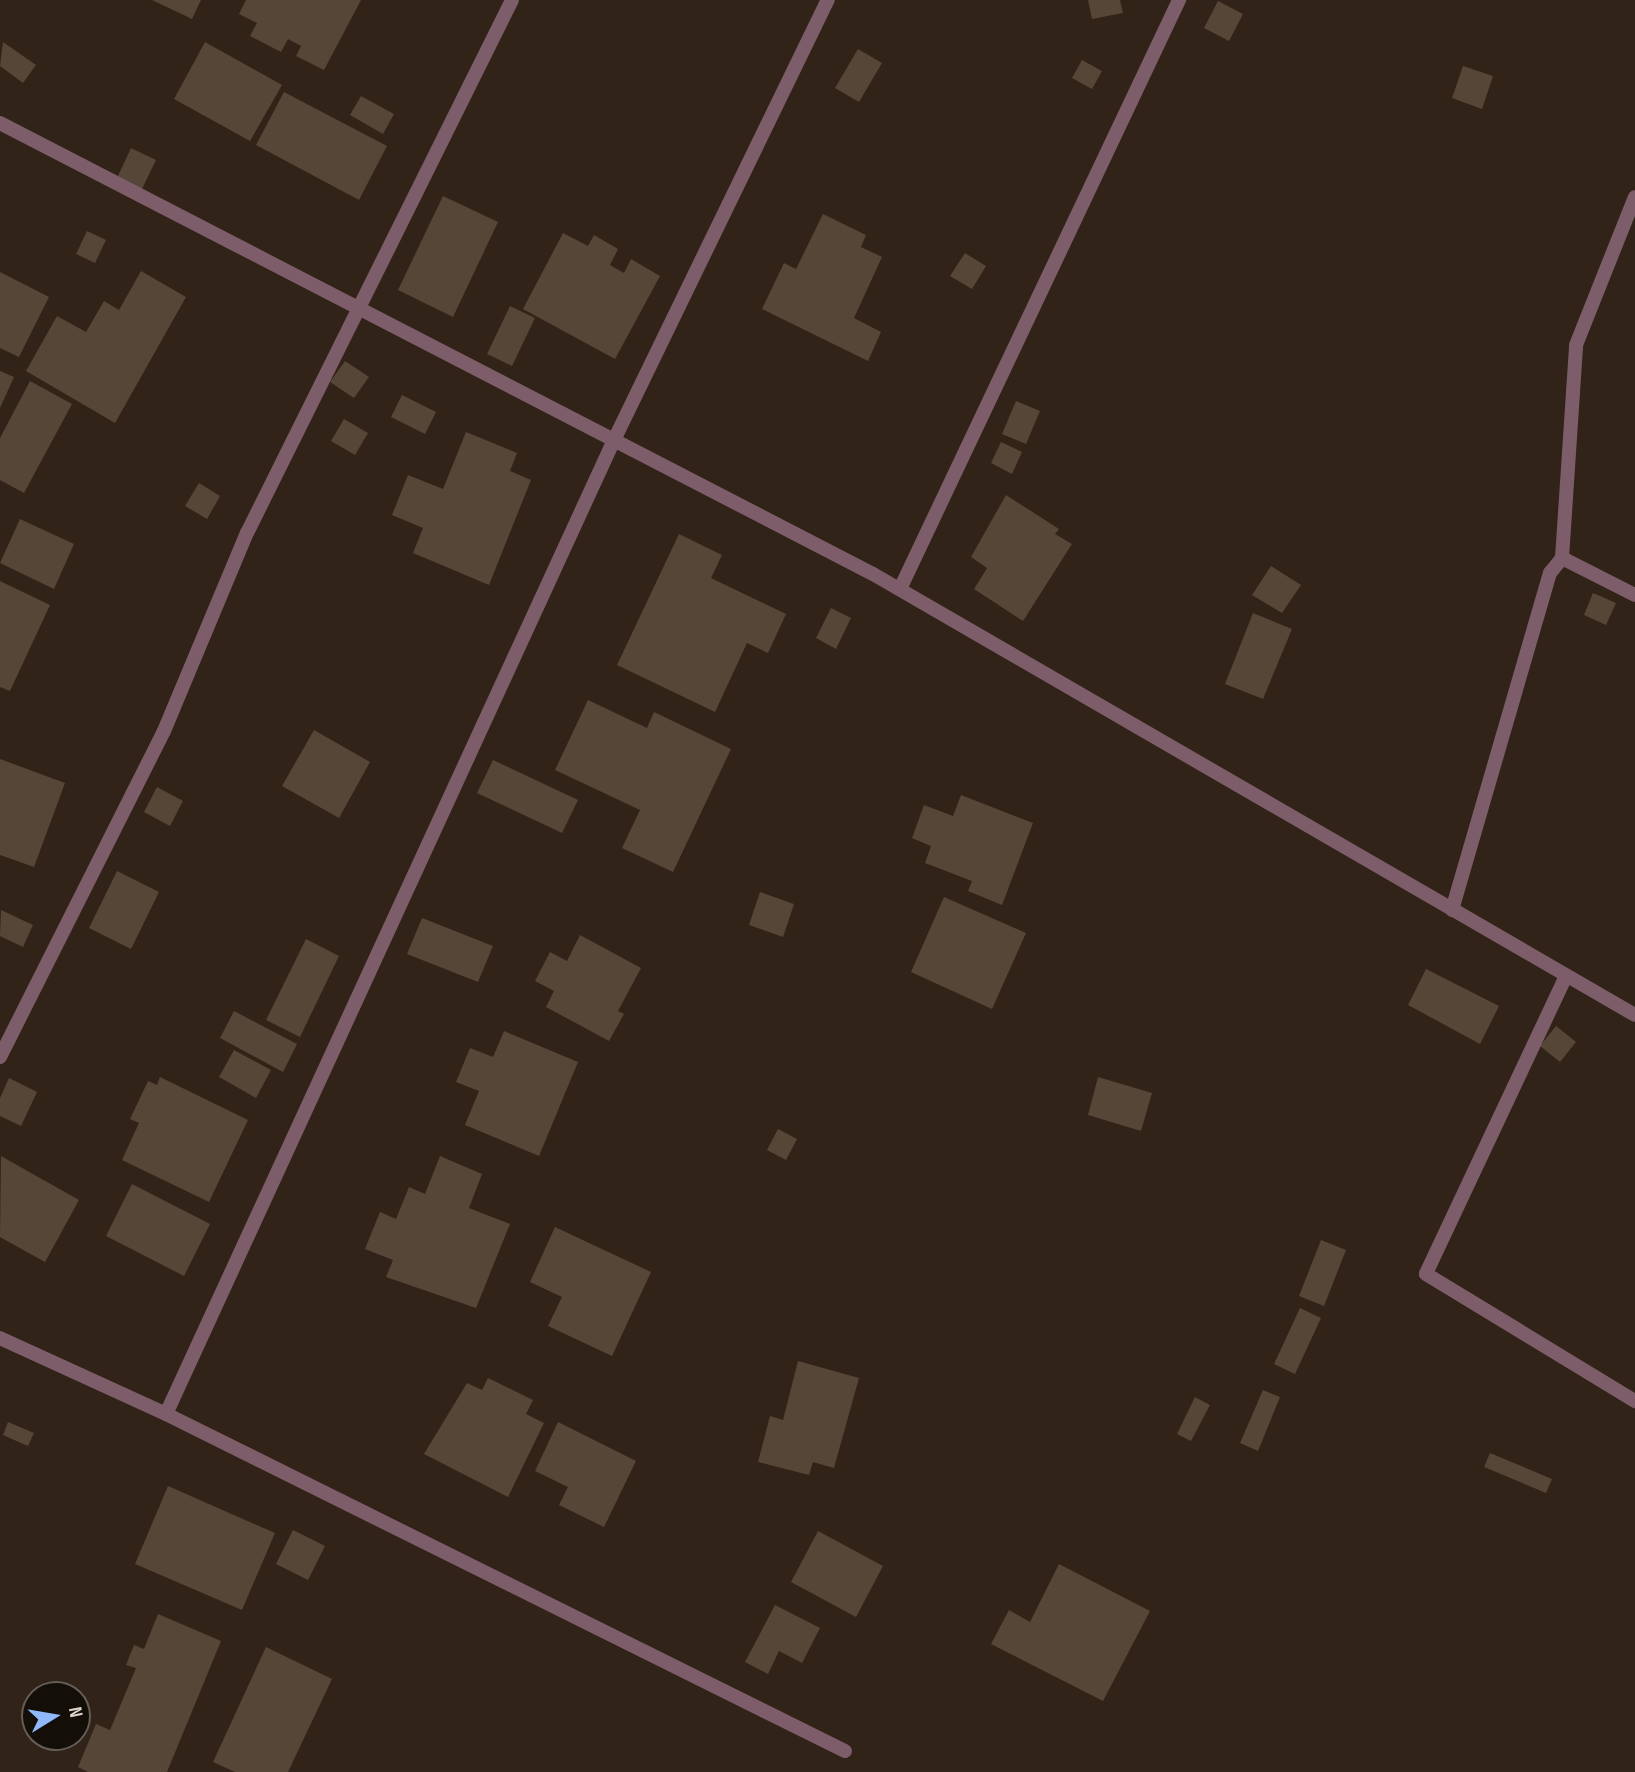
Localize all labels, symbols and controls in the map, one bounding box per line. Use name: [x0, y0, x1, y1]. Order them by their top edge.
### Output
north arrow: [21, 1681, 91, 1751]
text: N: [63, 1705, 87, 1719]

